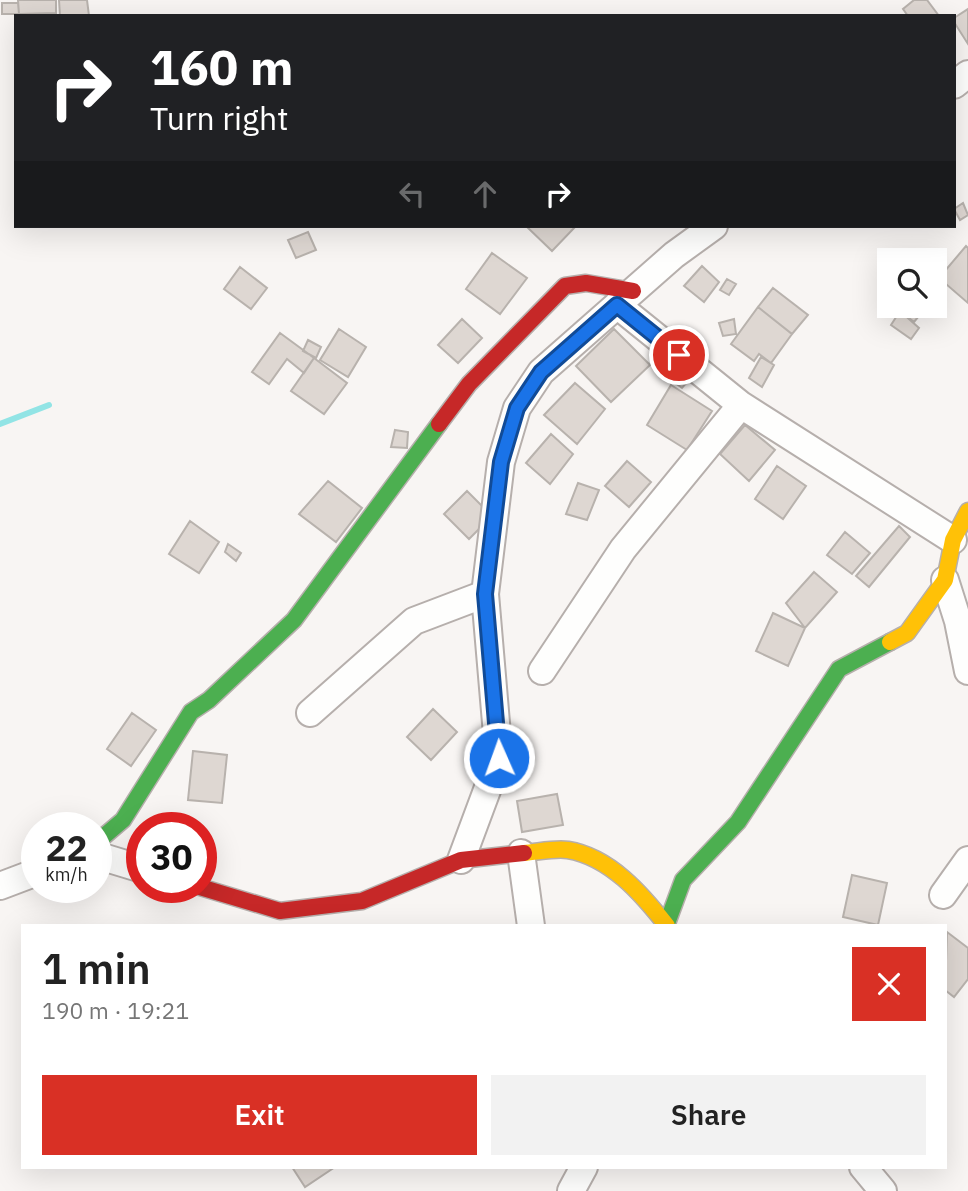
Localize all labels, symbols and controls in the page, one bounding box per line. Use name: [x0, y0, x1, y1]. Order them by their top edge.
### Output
text: 160 m: [150, 35, 294, 98]
icon: right: [35, 42, 126, 133]
text: Turn right: [150, 97, 288, 139]
icon: left: [393, 175, 431, 213]
icon: ahead: [466, 175, 504, 213]
icon: right: [539, 175, 577, 213]
map controls: [877, 248, 947, 318]
button: search: [877, 248, 947, 318]
pin: [649, 325, 709, 385]
icon: arrive: [660, 336, 698, 374]
position arrow: [462, 721, 536, 795]
speed limit sign: 30: [126, 812, 217, 903]
text: 22: [45, 825, 88, 871]
text: km/h: [45, 863, 88, 886]
text: 1 min: [42, 941, 151, 996]
button: close: [852, 947, 926, 1021]
text: 190 m · 19:21: [42, 995, 189, 1025]
button: Exit: [42, 1075, 477, 1155]
button: Share: [491, 1075, 926, 1155]

